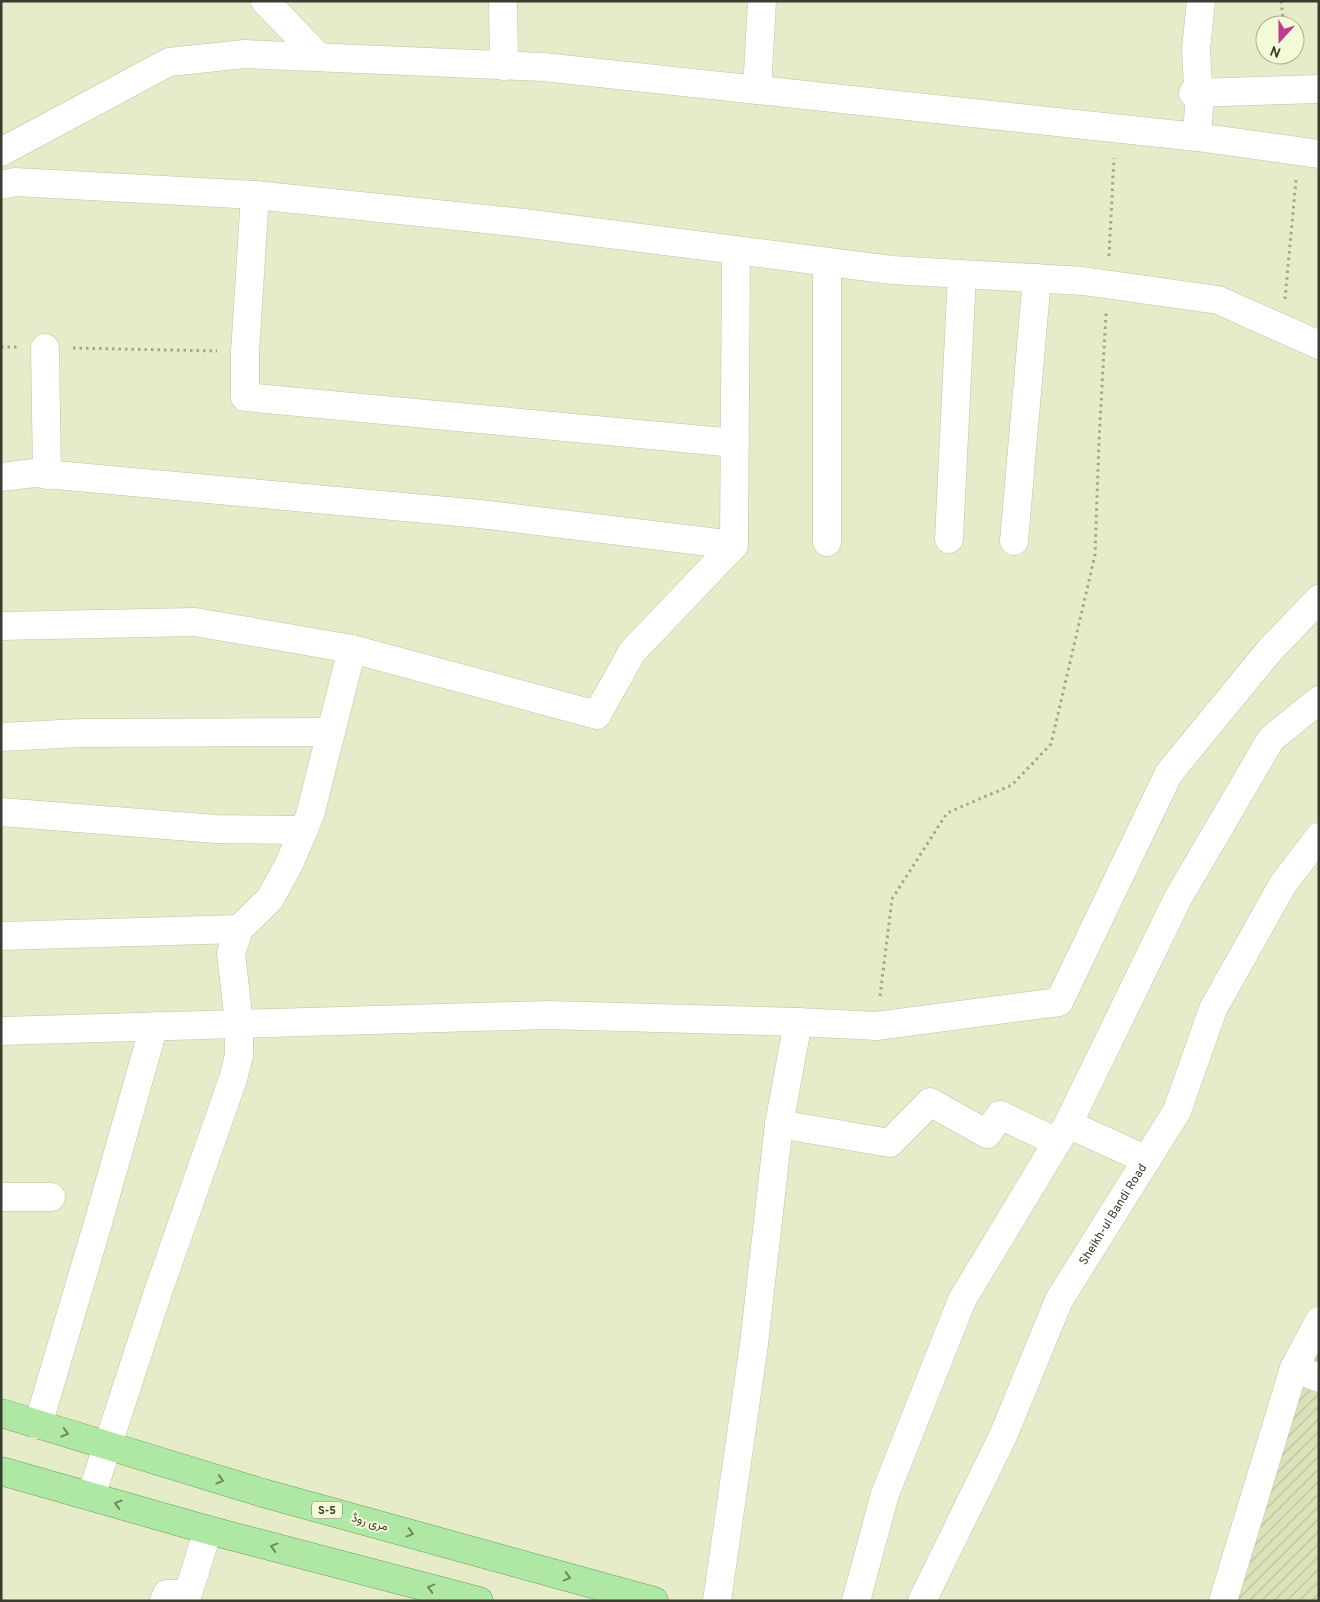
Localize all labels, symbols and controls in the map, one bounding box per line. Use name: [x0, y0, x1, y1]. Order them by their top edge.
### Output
north arrow: [1255, 15, 1305, 65]
text: N: [1268, 41, 1284, 60]
street label: Sheikh-ul Bandi Road: [1076, 1161, 1151, 1268]
one-way arrow: [60, 1427, 68, 1437]
one-way arrow: [215, 1474, 224, 1484]
one-way arrow: [114, 1499, 122, 1509]
road number: S-5: [312, 1502, 342, 1518]
street label: مری روڈ: [350, 1510, 390, 1536]
one-way arrow: [406, 1528, 414, 1538]
one-way arrow: [270, 1542, 279, 1553]
one-way arrow: [562, 1571, 570, 1581]
one-way arrow: [428, 1584, 436, 1594]

